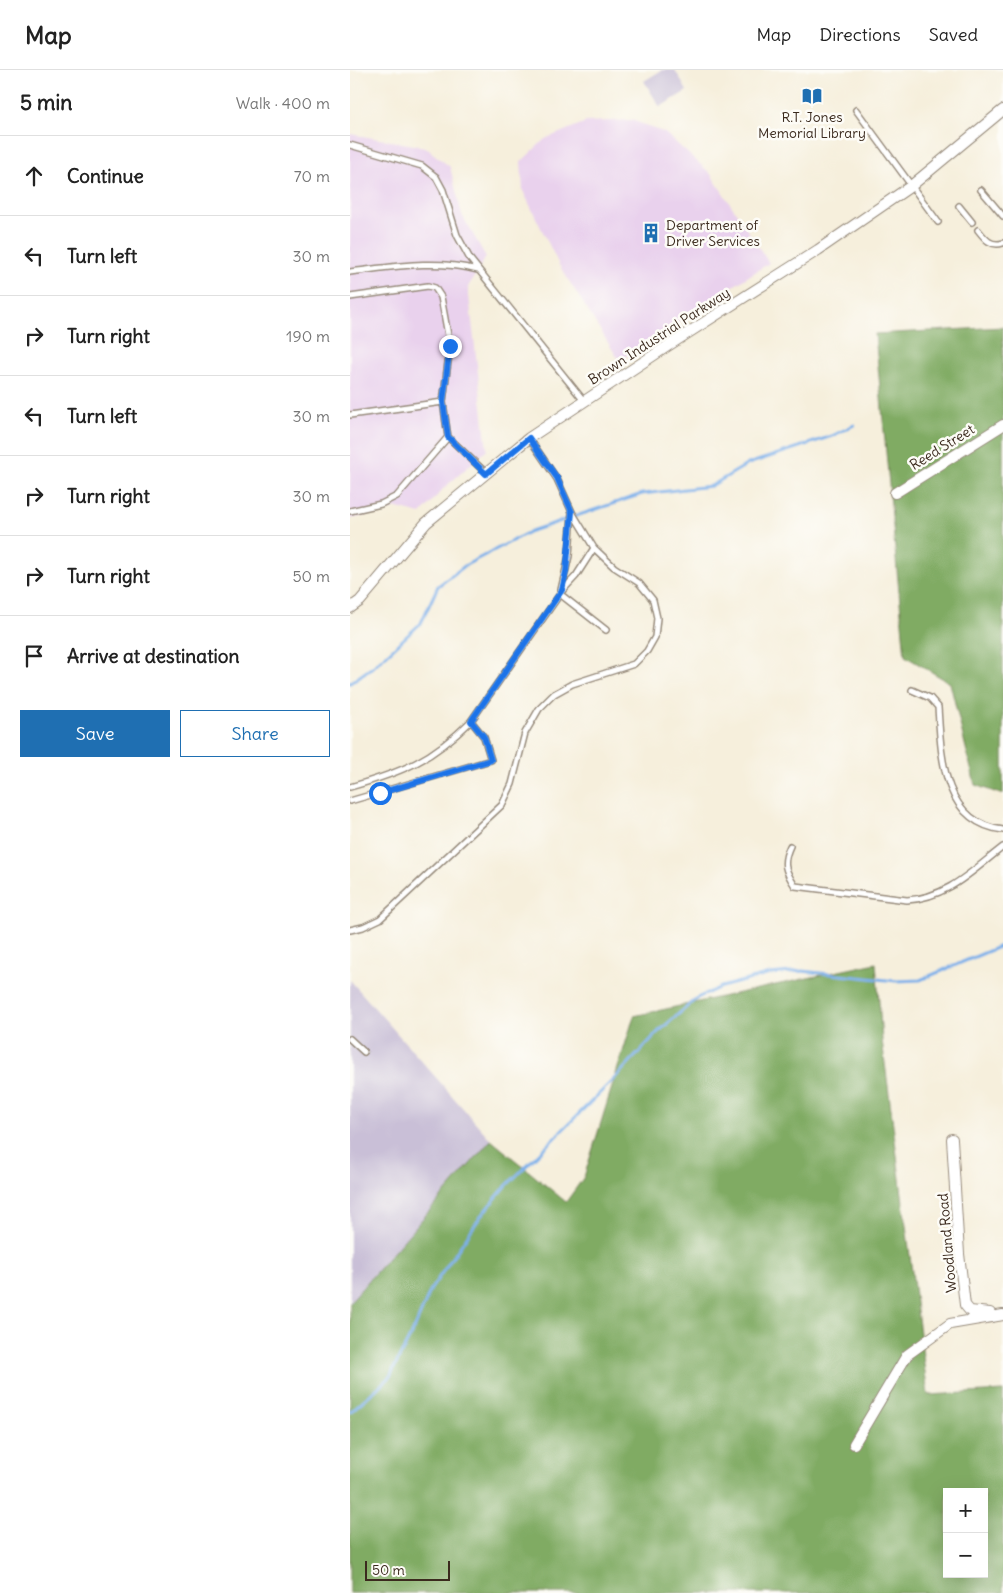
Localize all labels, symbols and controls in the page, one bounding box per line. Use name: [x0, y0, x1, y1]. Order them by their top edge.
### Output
text: Map: [25, 20, 72, 50]
text: Map: [756, 23, 791, 46]
text: Directions: [819, 23, 901, 46]
text: Saved: [929, 23, 978, 46]
library icon: R.T. Jones Memorial Library: [801, 85, 823, 107]
text: 5 min: [20, 89, 72, 116]
text: Walk · 400 m: [236, 93, 330, 113]
place label: R.T. Jones Memorial Library: [758, 108, 866, 142]
icon: ahead: [20, 162, 48, 190]
text: Continue: [67, 164, 144, 188]
text: 70 m: [294, 166, 330, 186]
place label: Department of Driver Services: [666, 216, 760, 250]
building icon: Department of Driver Services: [640, 222, 662, 244]
icon: left: [20, 242, 48, 270]
text: Turn left: [67, 244, 137, 268]
text: 30 m: [293, 246, 330, 266]
street label: Brown Industrial Parkway: [585, 283, 733, 389]
icon: right: [20, 322, 48, 350]
text: Turn right: [67, 324, 150, 348]
text: 190 m: [286, 326, 330, 346]
route end: [439, 335, 462, 358]
icon: left: [20, 402, 48, 430]
text: Turn left: [67, 404, 137, 428]
text: 30 m: [293, 406, 330, 426]
street label: Reed Street: [906, 420, 978, 474]
icon: right: [20, 482, 48, 510]
text: Turn right: [67, 484, 150, 508]
text: 30 m: [293, 486, 330, 506]
icon: right: [20, 562, 48, 590]
text: Turn right: [67, 564, 150, 588]
text: 50 m: [292, 566, 330, 586]
icon: arrive: [20, 642, 48, 670]
text: Arrive at destination: [67, 644, 240, 668]
button: Save: [20, 710, 170, 757]
button: Share: [180, 710, 330, 757]
route start: [369, 782, 392, 805]
street label: Woodland Road: [934, 1192, 960, 1294]
map controls: [943, 1488, 988, 1578]
button: +: [943, 1488, 988, 1533]
button: −: [943, 1533, 988, 1578]
scale bar: [365, 1558, 450, 1581]
text: 50 m: [372, 1561, 405, 1579]

